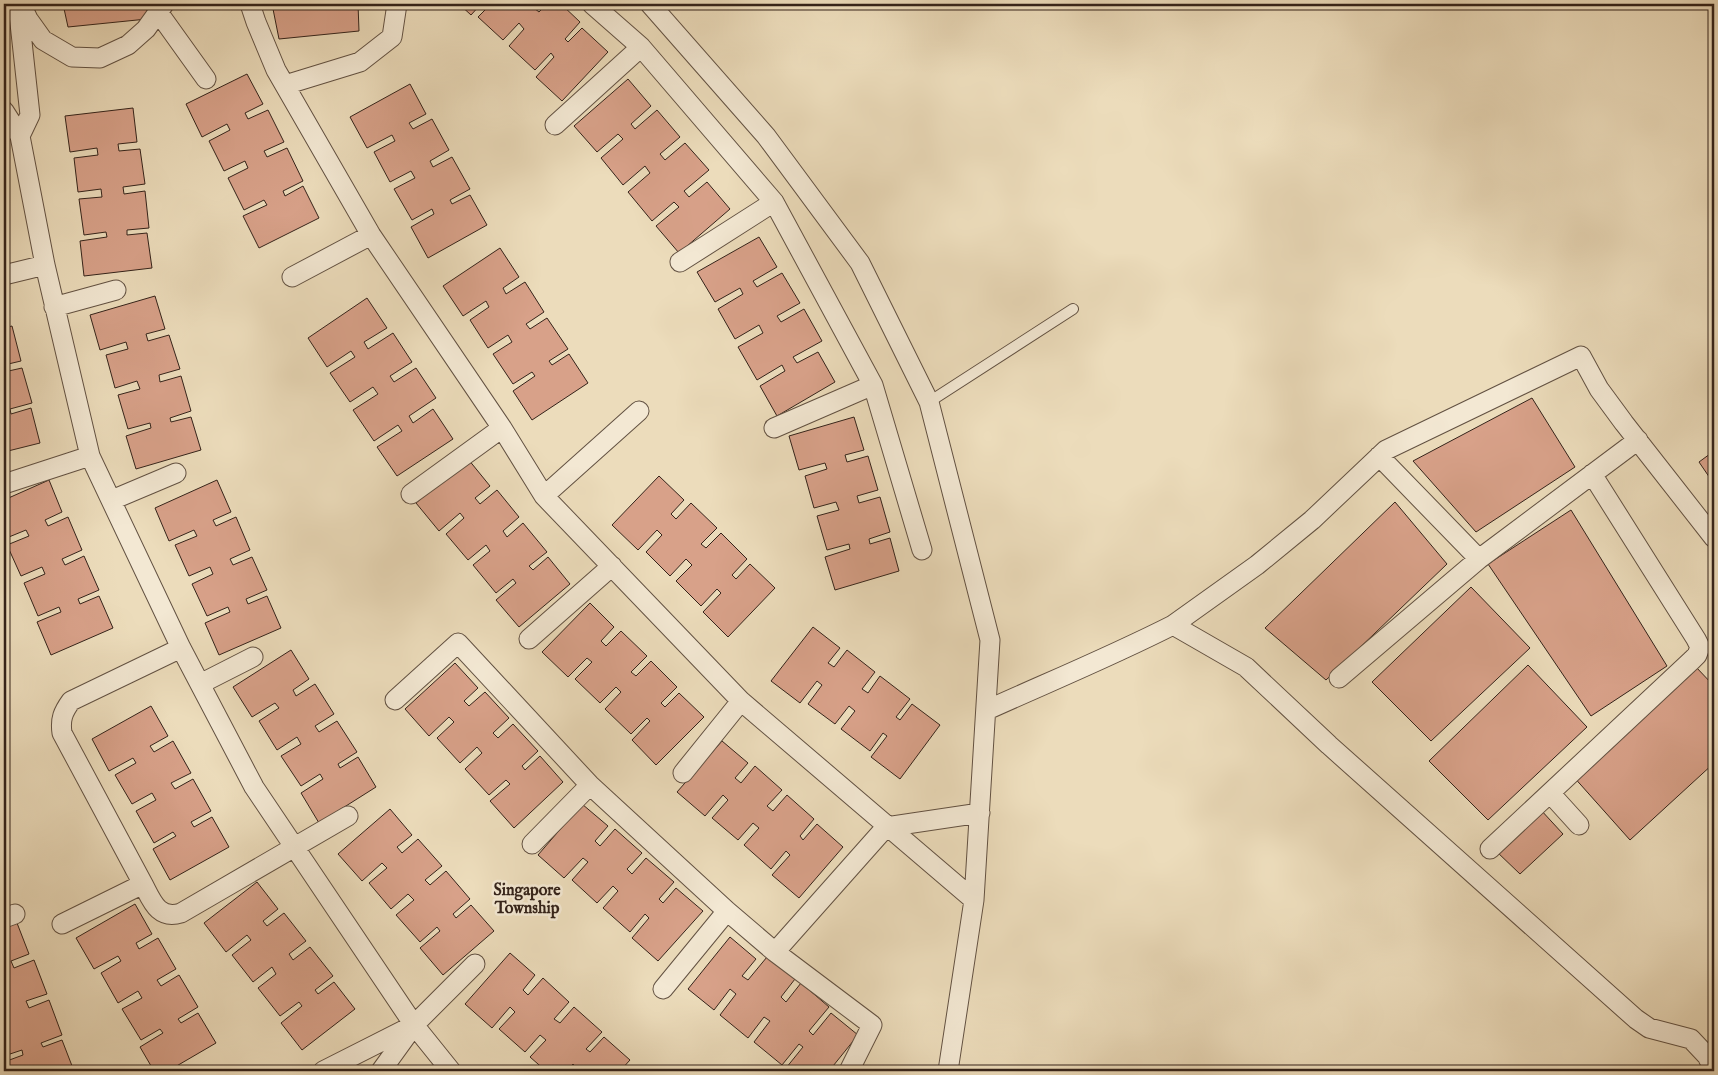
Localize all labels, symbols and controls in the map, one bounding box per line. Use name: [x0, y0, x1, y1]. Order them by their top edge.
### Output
district label: Singapore Township: [493, 881, 561, 919]

